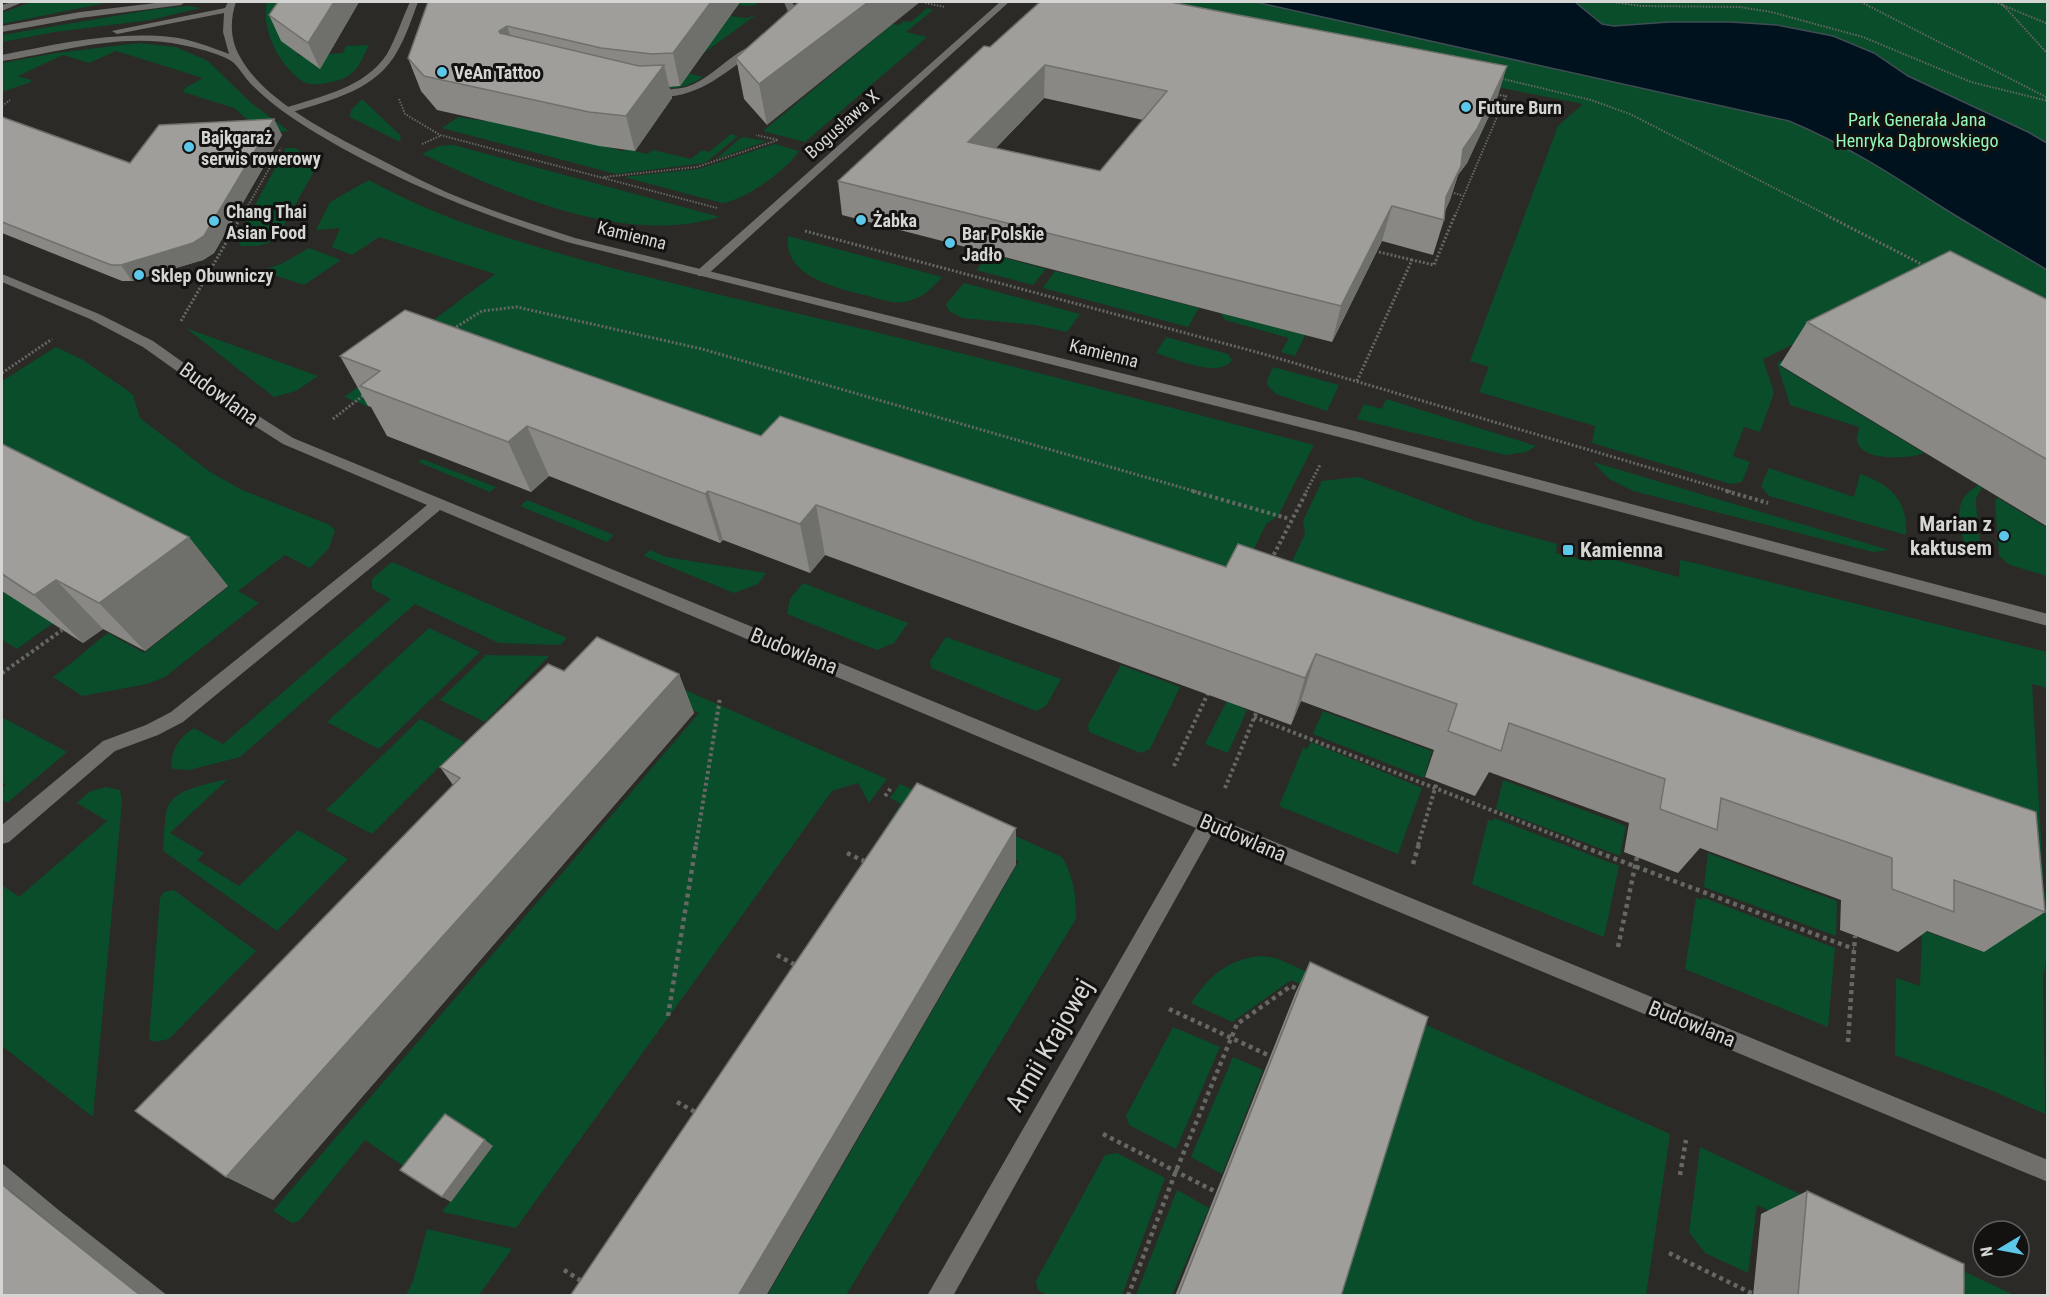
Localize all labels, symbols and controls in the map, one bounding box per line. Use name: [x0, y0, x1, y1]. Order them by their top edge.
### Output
place label: VeAn Tattoo: [454, 62, 541, 83]
marker: VeAn Tattoo: [435, 65, 449, 79]
street label: Bogusława X: [801, 85, 883, 163]
place label: Future Burn: [1478, 97, 1562, 118]
marker: Future Burn: [1459, 100, 1473, 114]
park label: Park Generała Jana Henryka Dąbrowskiego: [1836, 109, 1998, 151]
place label: Bajkgaraż serwis rowerowy: [201, 127, 321, 169]
marker: Bajkgaraż serwis rowerowy: [182, 140, 196, 154]
place label: Chang Thai Asian Food: [226, 201, 307, 243]
place label: Żabka: [873, 210, 917, 231]
marker: Żabka: [854, 213, 868, 227]
marker: Chang Thai Asian Food: [207, 214, 221, 228]
street label: Kamienna: [595, 216, 669, 254]
place label: Bar Polskie Jadło: [962, 223, 1045, 265]
marker: Bar Polskie Jadło: [943, 236, 957, 250]
place label: Sklep Obuwniczy: [151, 265, 273, 286]
marker: Sklep Obuwniczy: [132, 268, 146, 282]
street label: Kamienna: [1067, 334, 1141, 372]
street label: Budowlana: [175, 357, 263, 431]
place label: Marian z kaktusem: [1910, 512, 1992, 560]
marker: Marian z kaktusem: [1997, 529, 2011, 543]
place label: Kamienna: [1580, 538, 1663, 562]
marker: Kamienna: [1561, 543, 1575, 557]
street label: Budowlana: [747, 623, 841, 679]
street label: Budowlana: [1196, 809, 1290, 867]
street label: Armii Krajowej: [999, 973, 1099, 1117]
street label: Budowlana: [1645, 996, 1739, 1052]
north arrow: [1971, 1219, 2031, 1279]
text: N: [1977, 1245, 1997, 1258]

